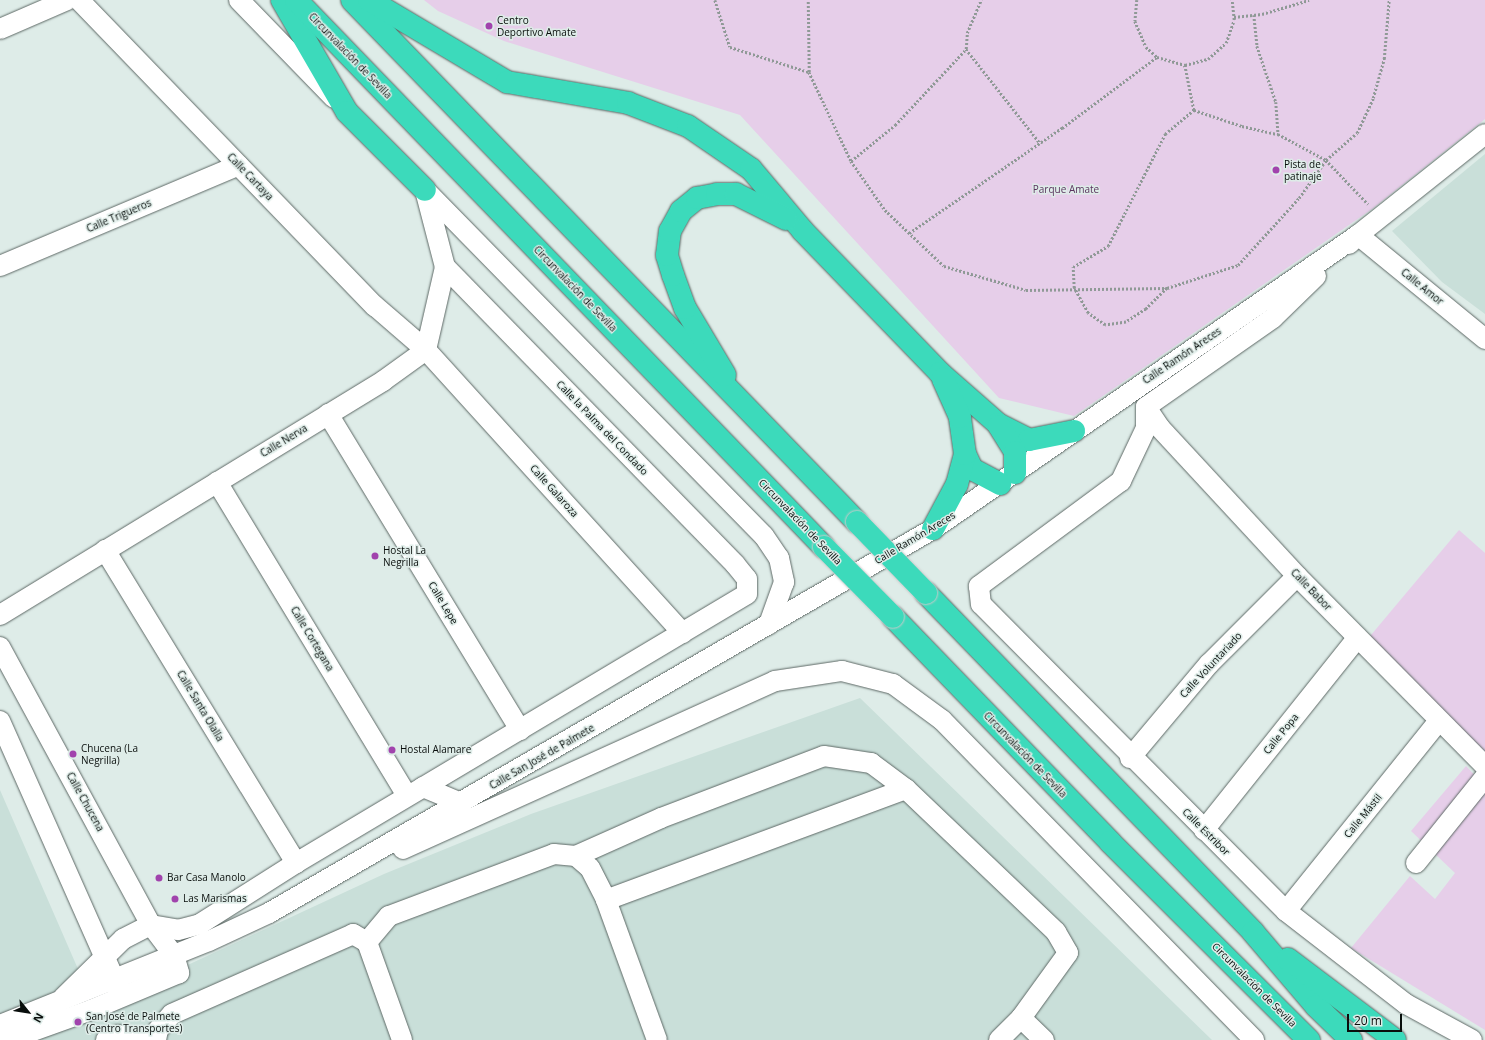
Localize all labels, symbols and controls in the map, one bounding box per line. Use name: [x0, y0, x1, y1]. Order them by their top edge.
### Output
street label: Circunvalación de Sevilla: [306, 11, 394, 101]
place label: Centro Deportivo Amate: [497, 14, 576, 38]
marker: Centro Deportivo Amate: [484, 21, 494, 31]
street label: Calle Cartaya: [225, 151, 275, 203]
place label: Pista de patinaje: [1284, 158, 1322, 182]
marker: Pista de patinaje: [1271, 165, 1281, 175]
park label: Parque Amate: [1033, 184, 1099, 196]
street label: Calle Trigueros: [85, 197, 153, 235]
street label: Circunvalación de Sevilla: [531, 244, 619, 334]
street label: Calle Amor: [1398, 266, 1446, 308]
street label: Calle Ramón Areces: [1140, 325, 1224, 387]
street label: Calle la Palma del Condado: [554, 378, 650, 478]
street label: Calle Nerva: [258, 422, 310, 460]
street label: Calle Galaroza: [527, 462, 581, 520]
street label: Circunvalación de Sevilla: [756, 477, 844, 567]
street label: Calle Ramón Areces: [872, 509, 958, 567]
place label: Hostal La Negrilla: [383, 544, 426, 568]
marker: Hostal La Negrilla: [370, 551, 380, 561]
street label: Calle Babor: [1288, 567, 1334, 613]
street label: Calle Lepe: [426, 579, 460, 627]
street label: Calle Cortegana: [288, 604, 336, 674]
street label: Calle Voluntariado: [1178, 630, 1244, 700]
street label: Calle Santa Olalla: [174, 668, 226, 744]
street label: Circunvalación de Sevilla: [981, 710, 1069, 800]
street label: Calle Popa: [1261, 711, 1301, 757]
street label: Calle San José de Palmete: [487, 722, 597, 792]
place label: Chucena (La Negrilla): [81, 742, 138, 766]
place label: Hostal Alamare: [400, 744, 471, 756]
marker: Hostal Alamare: [387, 745, 397, 755]
marker: Chucena (La Negrilla): [68, 749, 78, 759]
street label: Calle Chucena: [64, 770, 106, 834]
street label: Calle Mástil: [1342, 792, 1384, 840]
street label: Calle Estribor: [1180, 806, 1232, 858]
place label: Bar Casa Manolo: [167, 872, 246, 884]
marker: Bar Casa Manolo: [154, 873, 164, 883]
place label: Las Marismas: [183, 893, 247, 905]
marker: Las Marismas: [170, 894, 180, 904]
street label: Circunvalación de Sevilla: [1209, 940, 1299, 1030]
north arrow: [8, 992, 48, 1032]
scale bar: [1349, 1006, 1404, 1032]
place label: San José de Palmete (Centro Transportes): [86, 1010, 182, 1034]
text: N: [30, 1011, 48, 1026]
text: 20 m: [1354, 1012, 1382, 1029]
marker: San José de Palmete (Centro Transportes): [73, 1017, 83, 1027]

